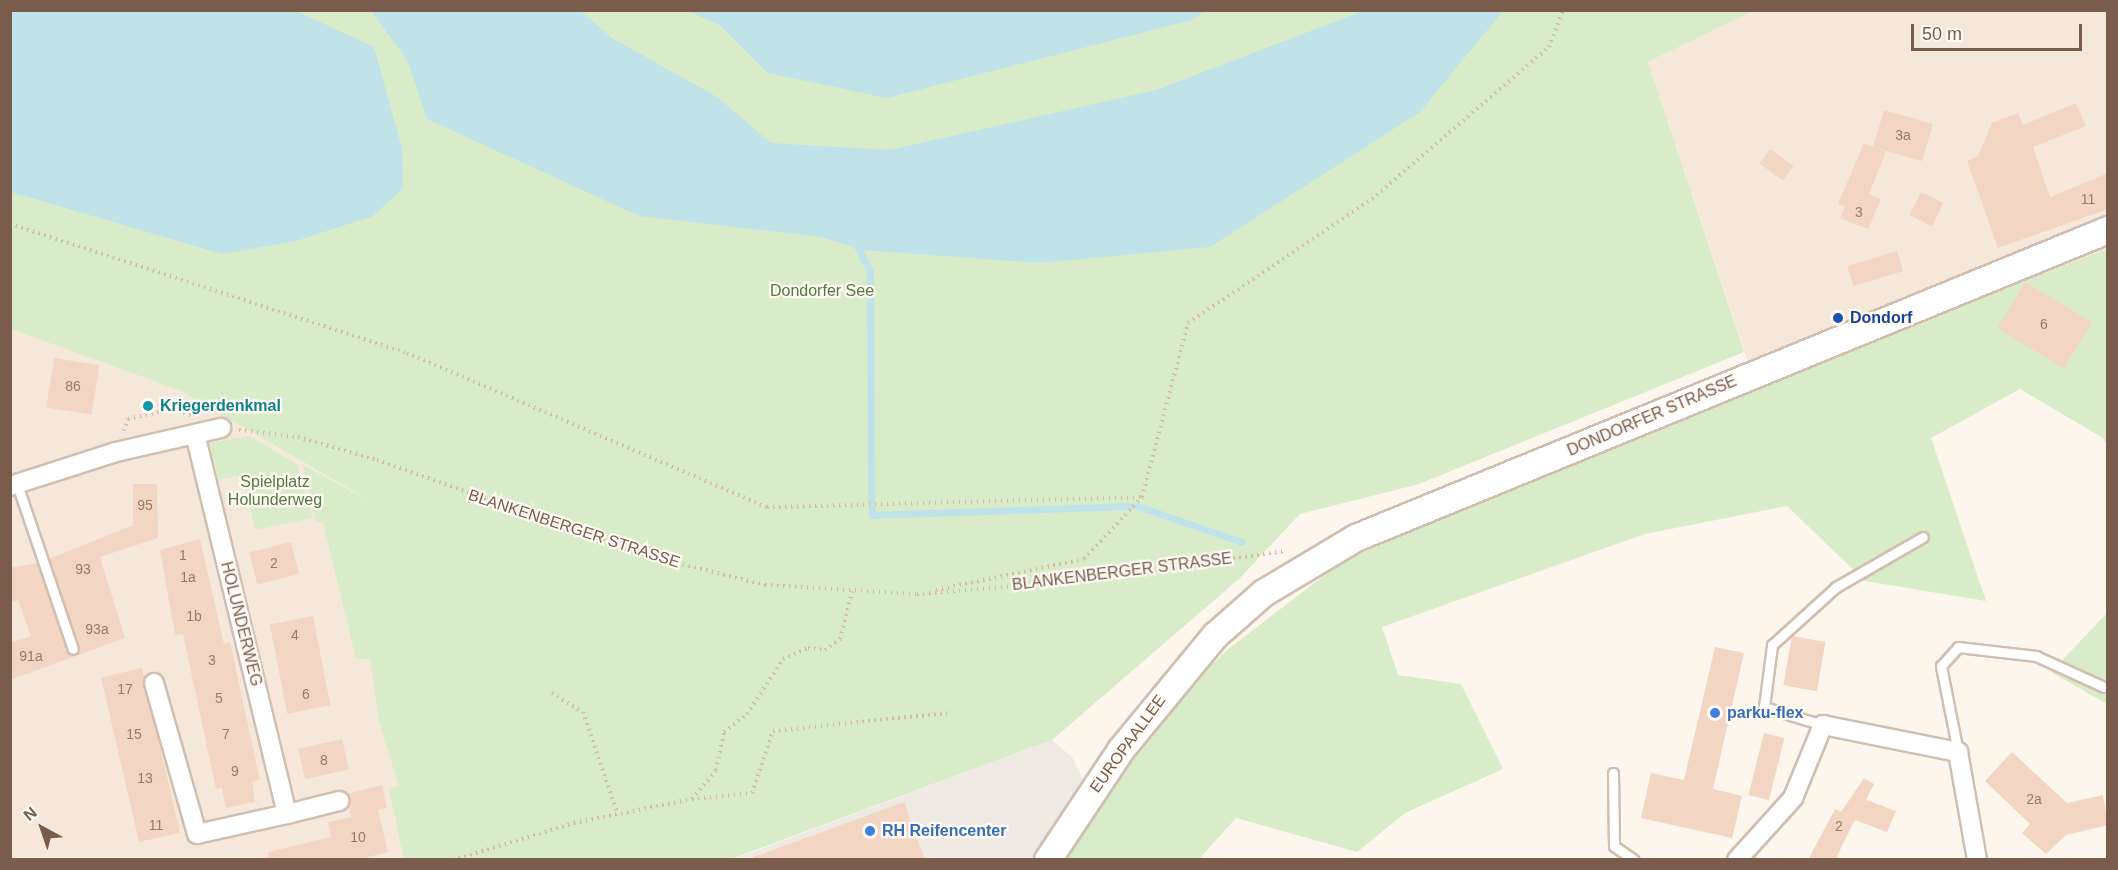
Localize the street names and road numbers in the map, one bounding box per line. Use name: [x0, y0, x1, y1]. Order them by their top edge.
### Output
street label: DONDORFER STRASSE: [1564, 372, 1740, 460]
street label: BLANKENBERGER STRASSE: [466, 486, 682, 572]
street label: BLANKENBERGER STRASSE: [1011, 549, 1233, 595]
street label: HOLUNDERWEG: [216, 560, 266, 688]
street label: EUROPAALLEE: [1086, 691, 1170, 797]

